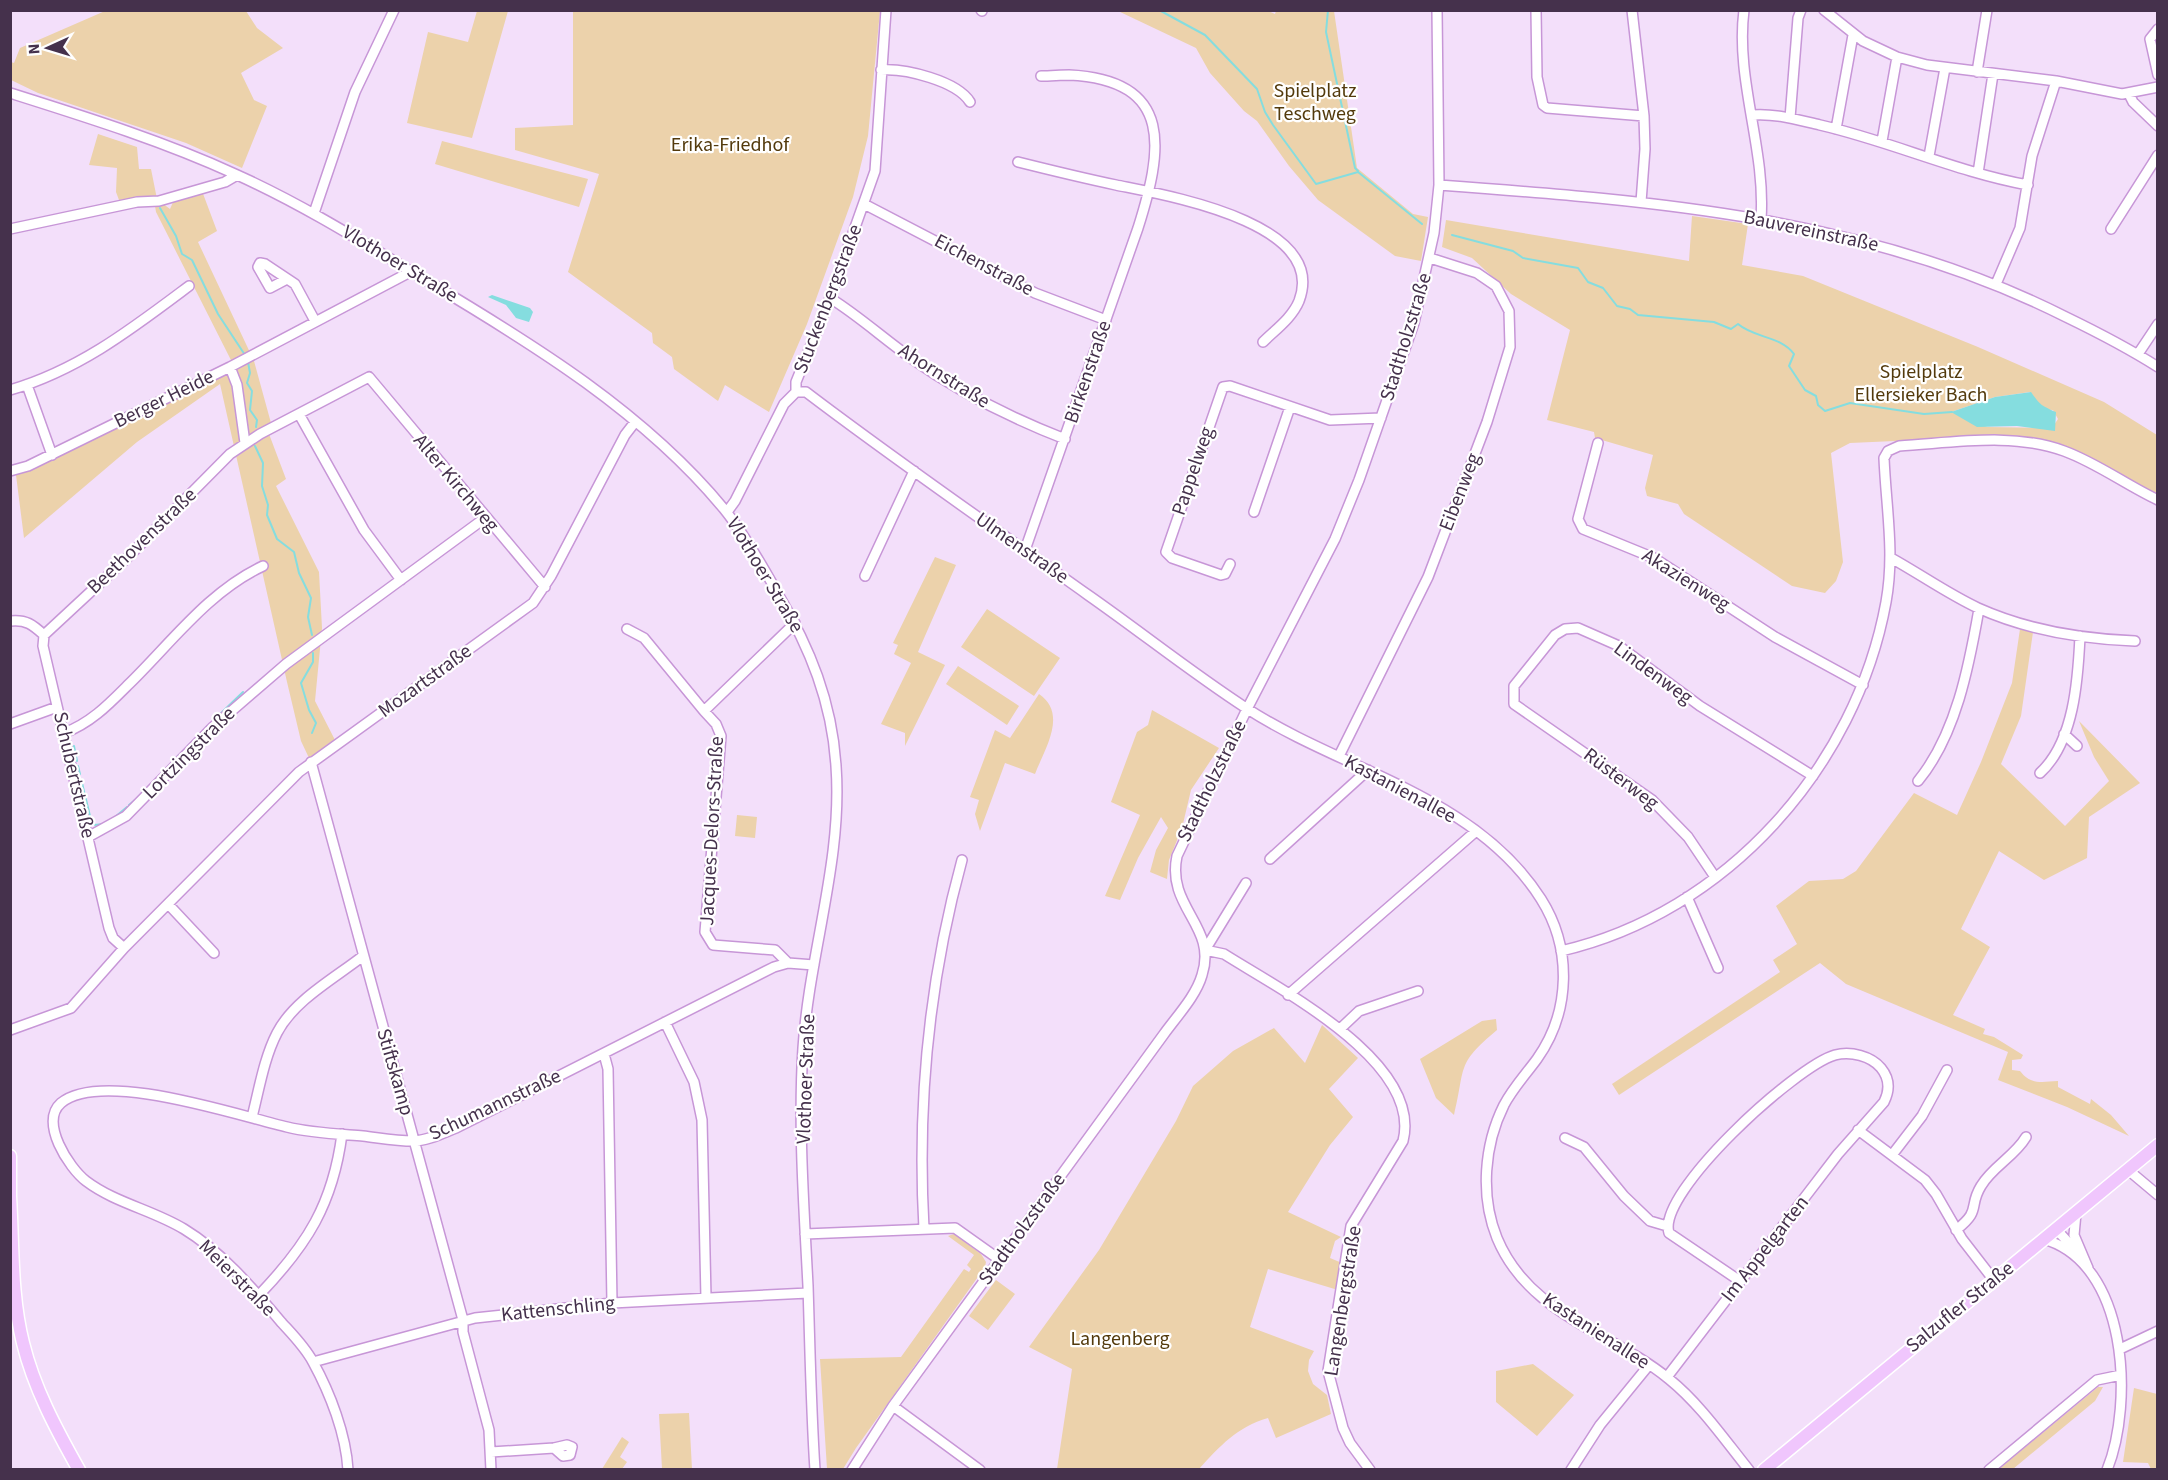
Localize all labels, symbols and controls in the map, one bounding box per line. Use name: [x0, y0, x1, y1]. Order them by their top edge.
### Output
north arrow: [18, 18, 78, 78]
text: N: [23, 43, 45, 55]
park label: Spielplatz Teschweg: [1274, 77, 1357, 128]
park label: Erika-Friedhof: [671, 131, 790, 159]
street label: Bauvereinstraße: [1741, 203, 1881, 259]
street label: Vlothoer Straße: [337, 218, 463, 310]
street label: Stuckenbergstraße: [787, 220, 869, 378]
street label: Eichenstraße: [929, 227, 1039, 303]
street label: Stadtholzstraße: [1373, 269, 1439, 404]
street label: Birkenstraße: [1057, 317, 1119, 427]
street label: Ahornstraße: [893, 337, 995, 415]
park label: Spielplatz Ellersieker Bach: [1855, 358, 1988, 409]
street label: Berger Heide: [109, 363, 219, 435]
street label: Pappelweg: [1165, 423, 1221, 519]
street label: Alter Kirchweg: [406, 428, 506, 538]
street label: Eibenweg: [1432, 449, 1488, 535]
street label: Beethovenstraße: [81, 481, 203, 601]
street label: Ulmenstraße: [970, 506, 1074, 591]
street label: Vlothoer Straße: [719, 512, 811, 638]
street label: Akazienweg: [1637, 542, 1735, 618]
street label: Lindenweg: [1608, 635, 1698, 711]
street label: Mozartstraße: [372, 637, 478, 725]
street label: Lortzingstraße: [136, 700, 242, 806]
street label: Schubertstraße: [46, 709, 102, 841]
street label: Stadtholzstraße: [1170, 715, 1254, 847]
street label: Jacques-Delors-Straße: [693, 736, 731, 926]
street label: Rüsterweg: [1577, 741, 1665, 817]
street label: Kastanienallee: [1339, 748, 1461, 830]
street label: Vlothoer Straße: [790, 1013, 822, 1145]
street label: Stiftskamp: [369, 1025, 421, 1119]
street label: Schumannstraße: [424, 1062, 566, 1148]
street label: Stadtholzstraße: [972, 1167, 1072, 1291]
street label: Im Appelgarten: [1715, 1190, 1815, 1308]
street label: Langenbergstraße: [1317, 1224, 1369, 1378]
street label: Meierstraße: [192, 1233, 282, 1323]
street label: Salzufler Straße: [1900, 1255, 2020, 1359]
street label: Kastanienallee: [1537, 1286, 1655, 1376]
street label: Kattenschling: [500, 1289, 616, 1329]
park label: Langenberg: [1070, 1325, 1170, 1353]

